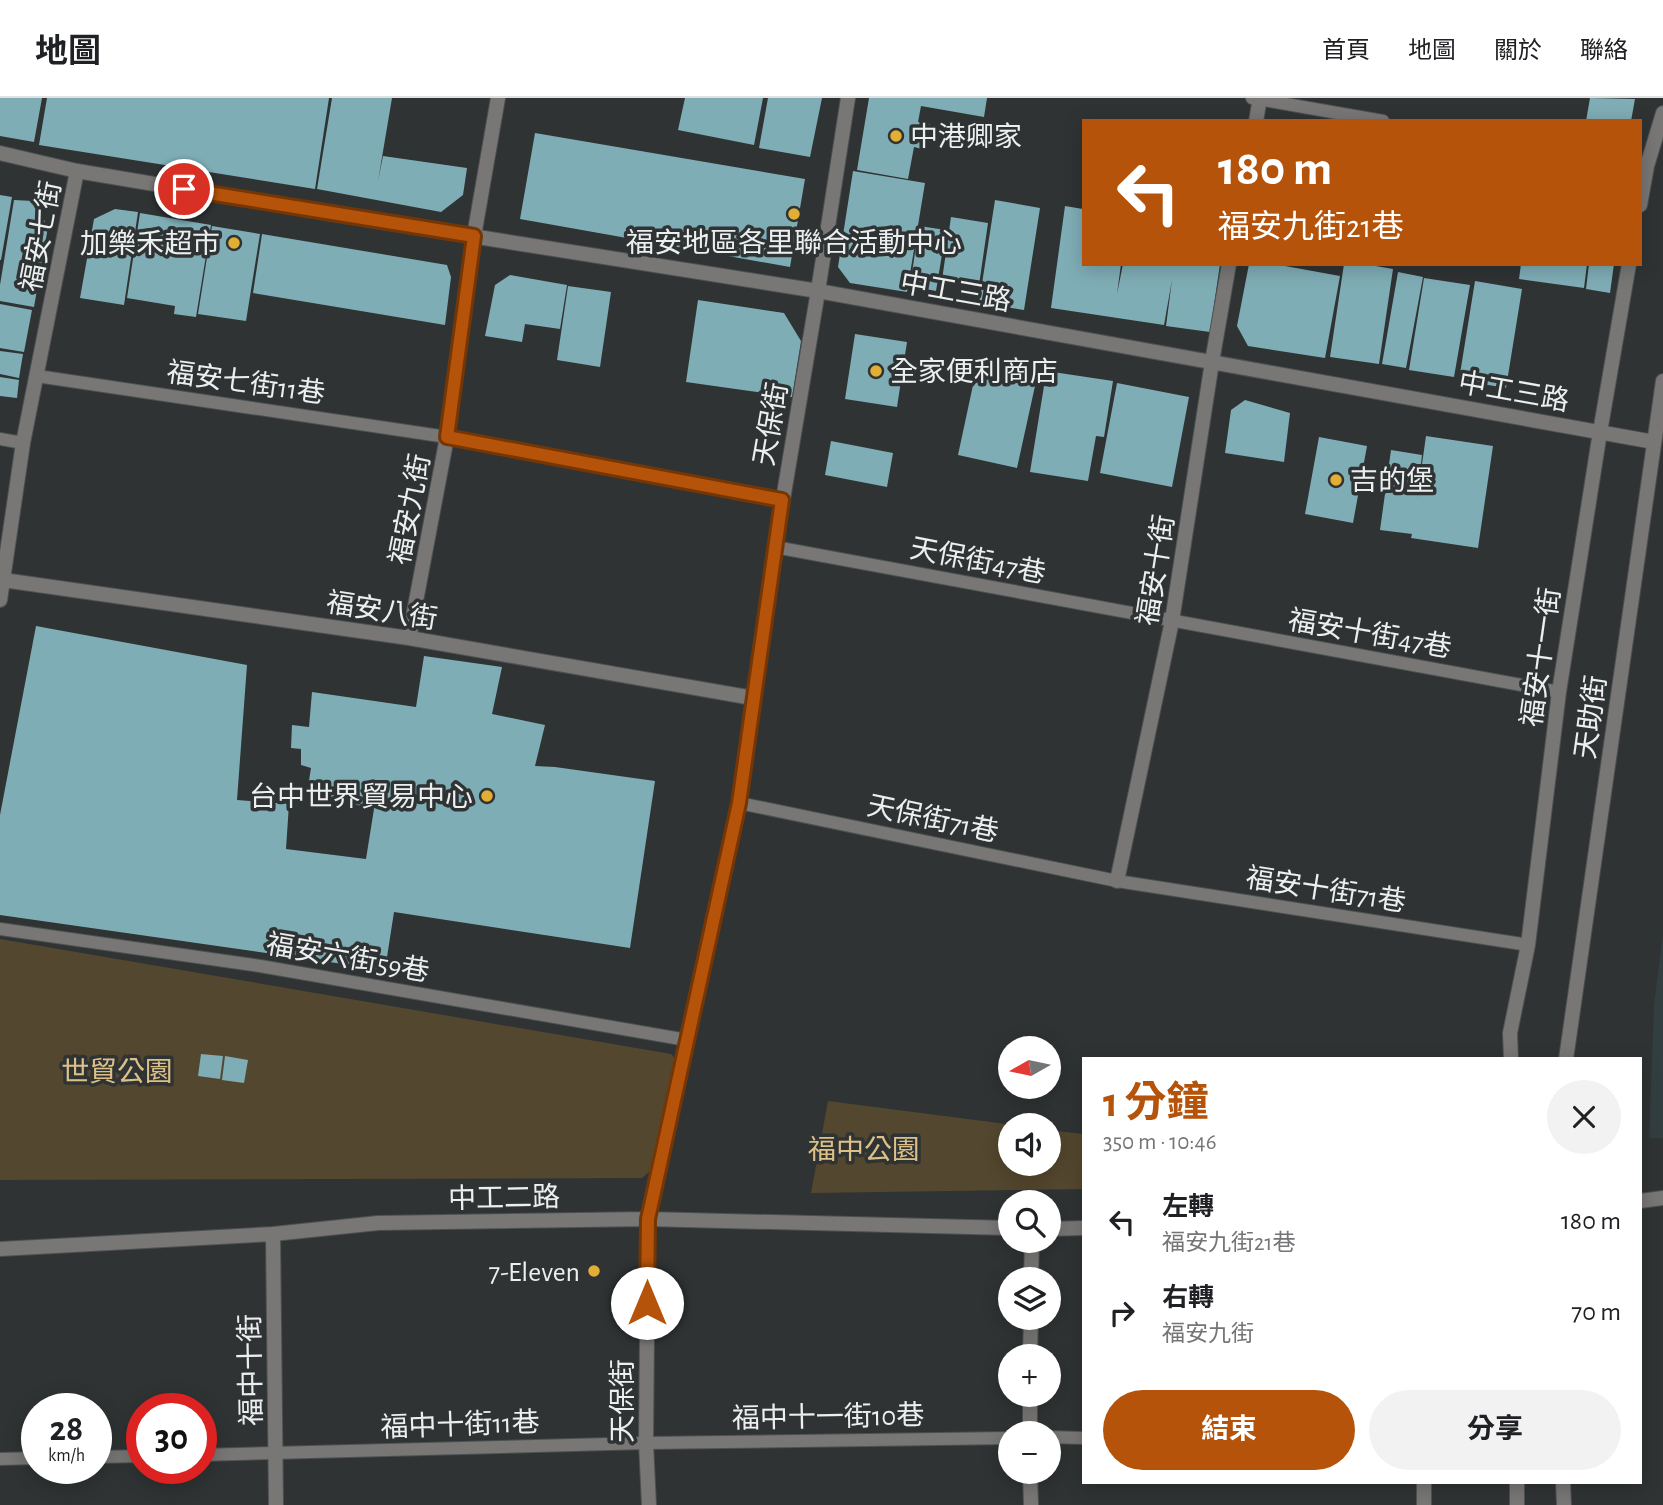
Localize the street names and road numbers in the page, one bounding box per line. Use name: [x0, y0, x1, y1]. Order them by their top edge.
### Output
street label: 福安七街: [16, 178, 66, 294]
street label: 中工三路: [898, 267, 1014, 316]
street label: 福安七街11巷: [165, 357, 327, 409]
street label: 中工三路: [1456, 367, 1572, 416]
street label: 天保街: [749, 380, 793, 468]
street label: 福安九街: [385, 451, 435, 567]
street label: 福安十街: [1132, 512, 1180, 628]
street label: 天保街47巷: [908, 533, 1048, 589]
street label: 福安十一街: [1516, 586, 1566, 729]
street label: 福安八街: [324, 587, 440, 635]
street label: 福安十街47巷: [1286, 605, 1454, 663]
street label: 天助街: [1570, 673, 1612, 761]
street label: 天保街71巷: [864, 790, 1001, 848]
street label: 福安十街71巷: [1244, 863, 1408, 917]
street label: 福安六街59巷: [264, 929, 432, 987]
street label: 中工二路: [448, 1182, 560, 1214]
street label: 福中十街: [235, 1314, 267, 1426]
street label: 天保街: [608, 1359, 638, 1443]
street label: 福中十一街10巷: [732, 1400, 924, 1434]
street label: 福中十街11巷: [380, 1407, 540, 1443]

